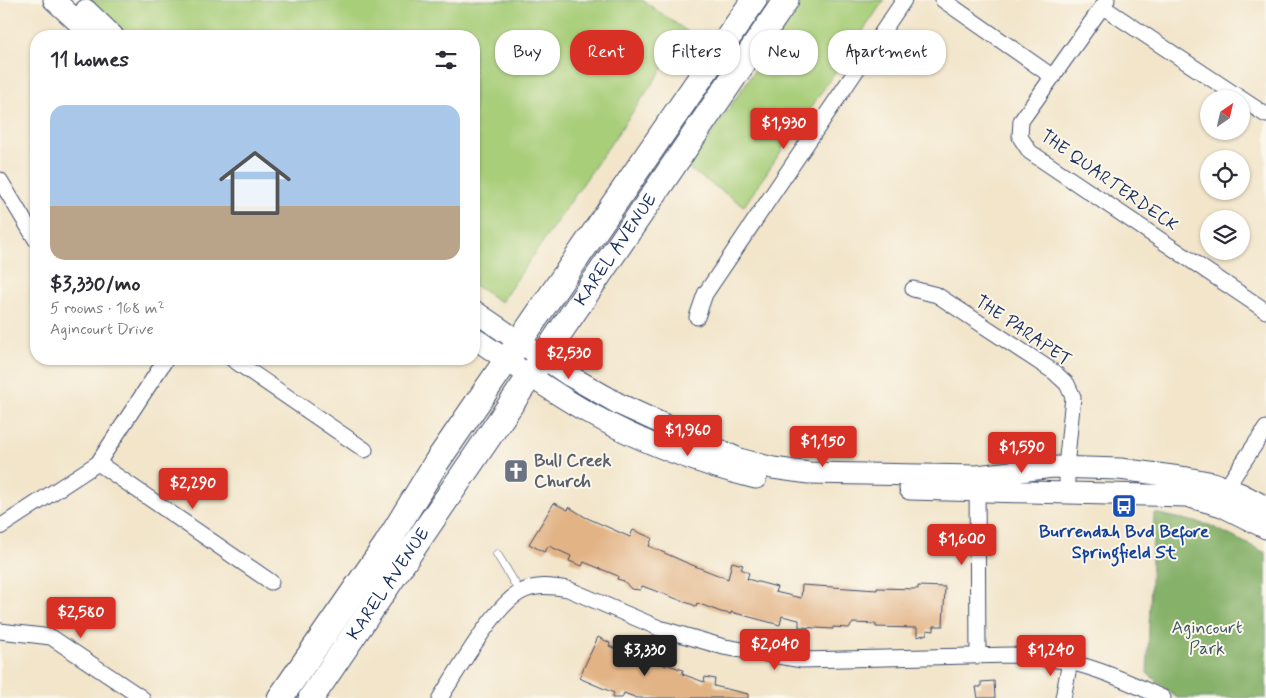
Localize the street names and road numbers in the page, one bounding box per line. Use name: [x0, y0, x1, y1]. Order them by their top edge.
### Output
street label: THE QUARTERDECK: [1035, 124, 1183, 238]
street label: KAREL AVENUE: [569, 189, 663, 311]
street label: THE PARAPET: [970, 290, 1076, 372]
street label: KAREL AVENUE: [342, 523, 435, 645]

